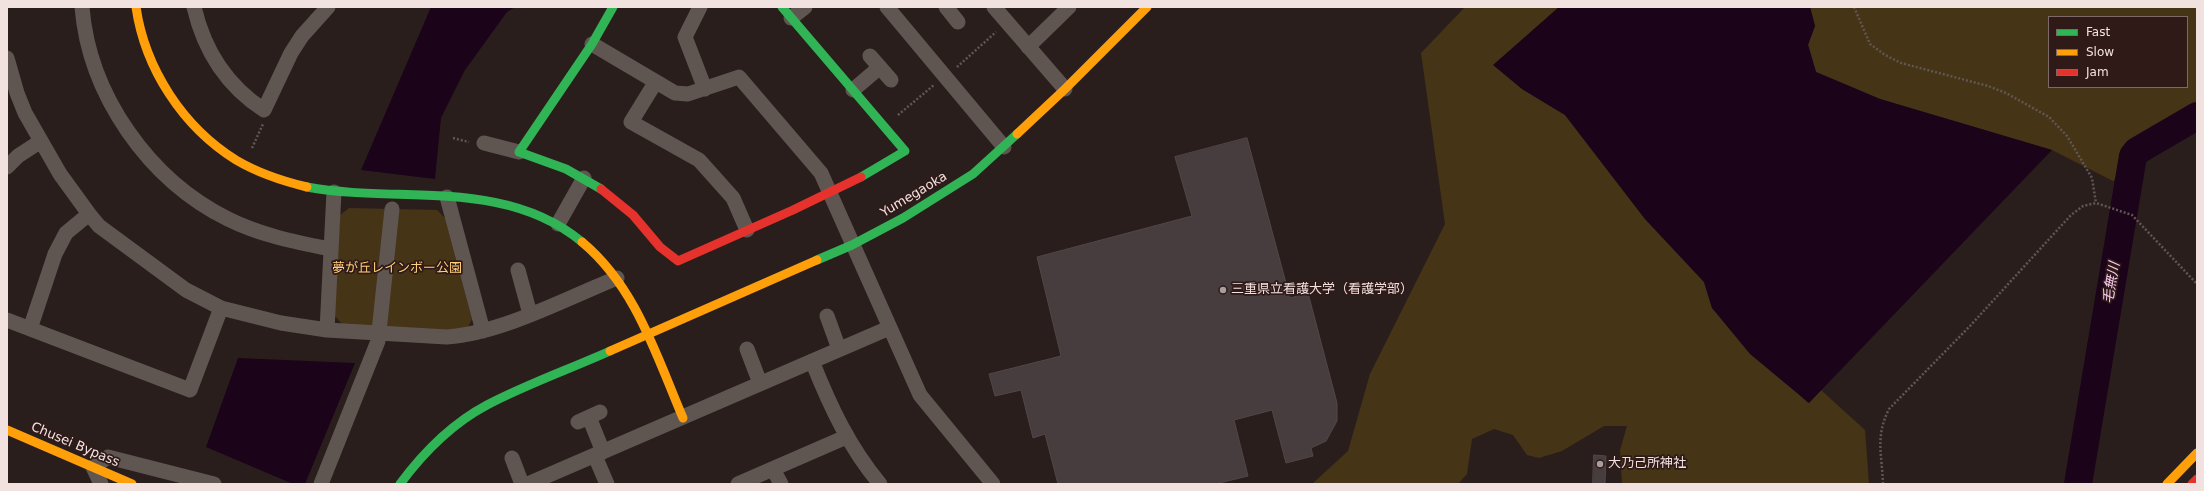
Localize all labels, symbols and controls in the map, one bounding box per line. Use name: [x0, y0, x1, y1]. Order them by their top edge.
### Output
legend: [2048, 16, 2188, 88]
text: Fast: [2086, 25, 2110, 39]
text: Slow: [2086, 45, 2114, 59]
text: Jam: [2086, 65, 2109, 79]
street label: Yumegaoka: [878, 169, 950, 221]
park label: 夢が丘レインボー公園: [332, 261, 462, 277]
water label: 毛無川: [2100, 261, 2124, 305]
place label: 三重県立看護大学（看護学部）: [1231, 282, 1413, 298]
marker: 三重県立看護大学（看護学部）: [1218, 285, 1228, 295]
street label: Chusei Bypass: [28, 419, 122, 471]
place label: 大乃己所神社: [1608, 456, 1686, 472]
marker: 大乃己所神社: [1595, 459, 1605, 469]

